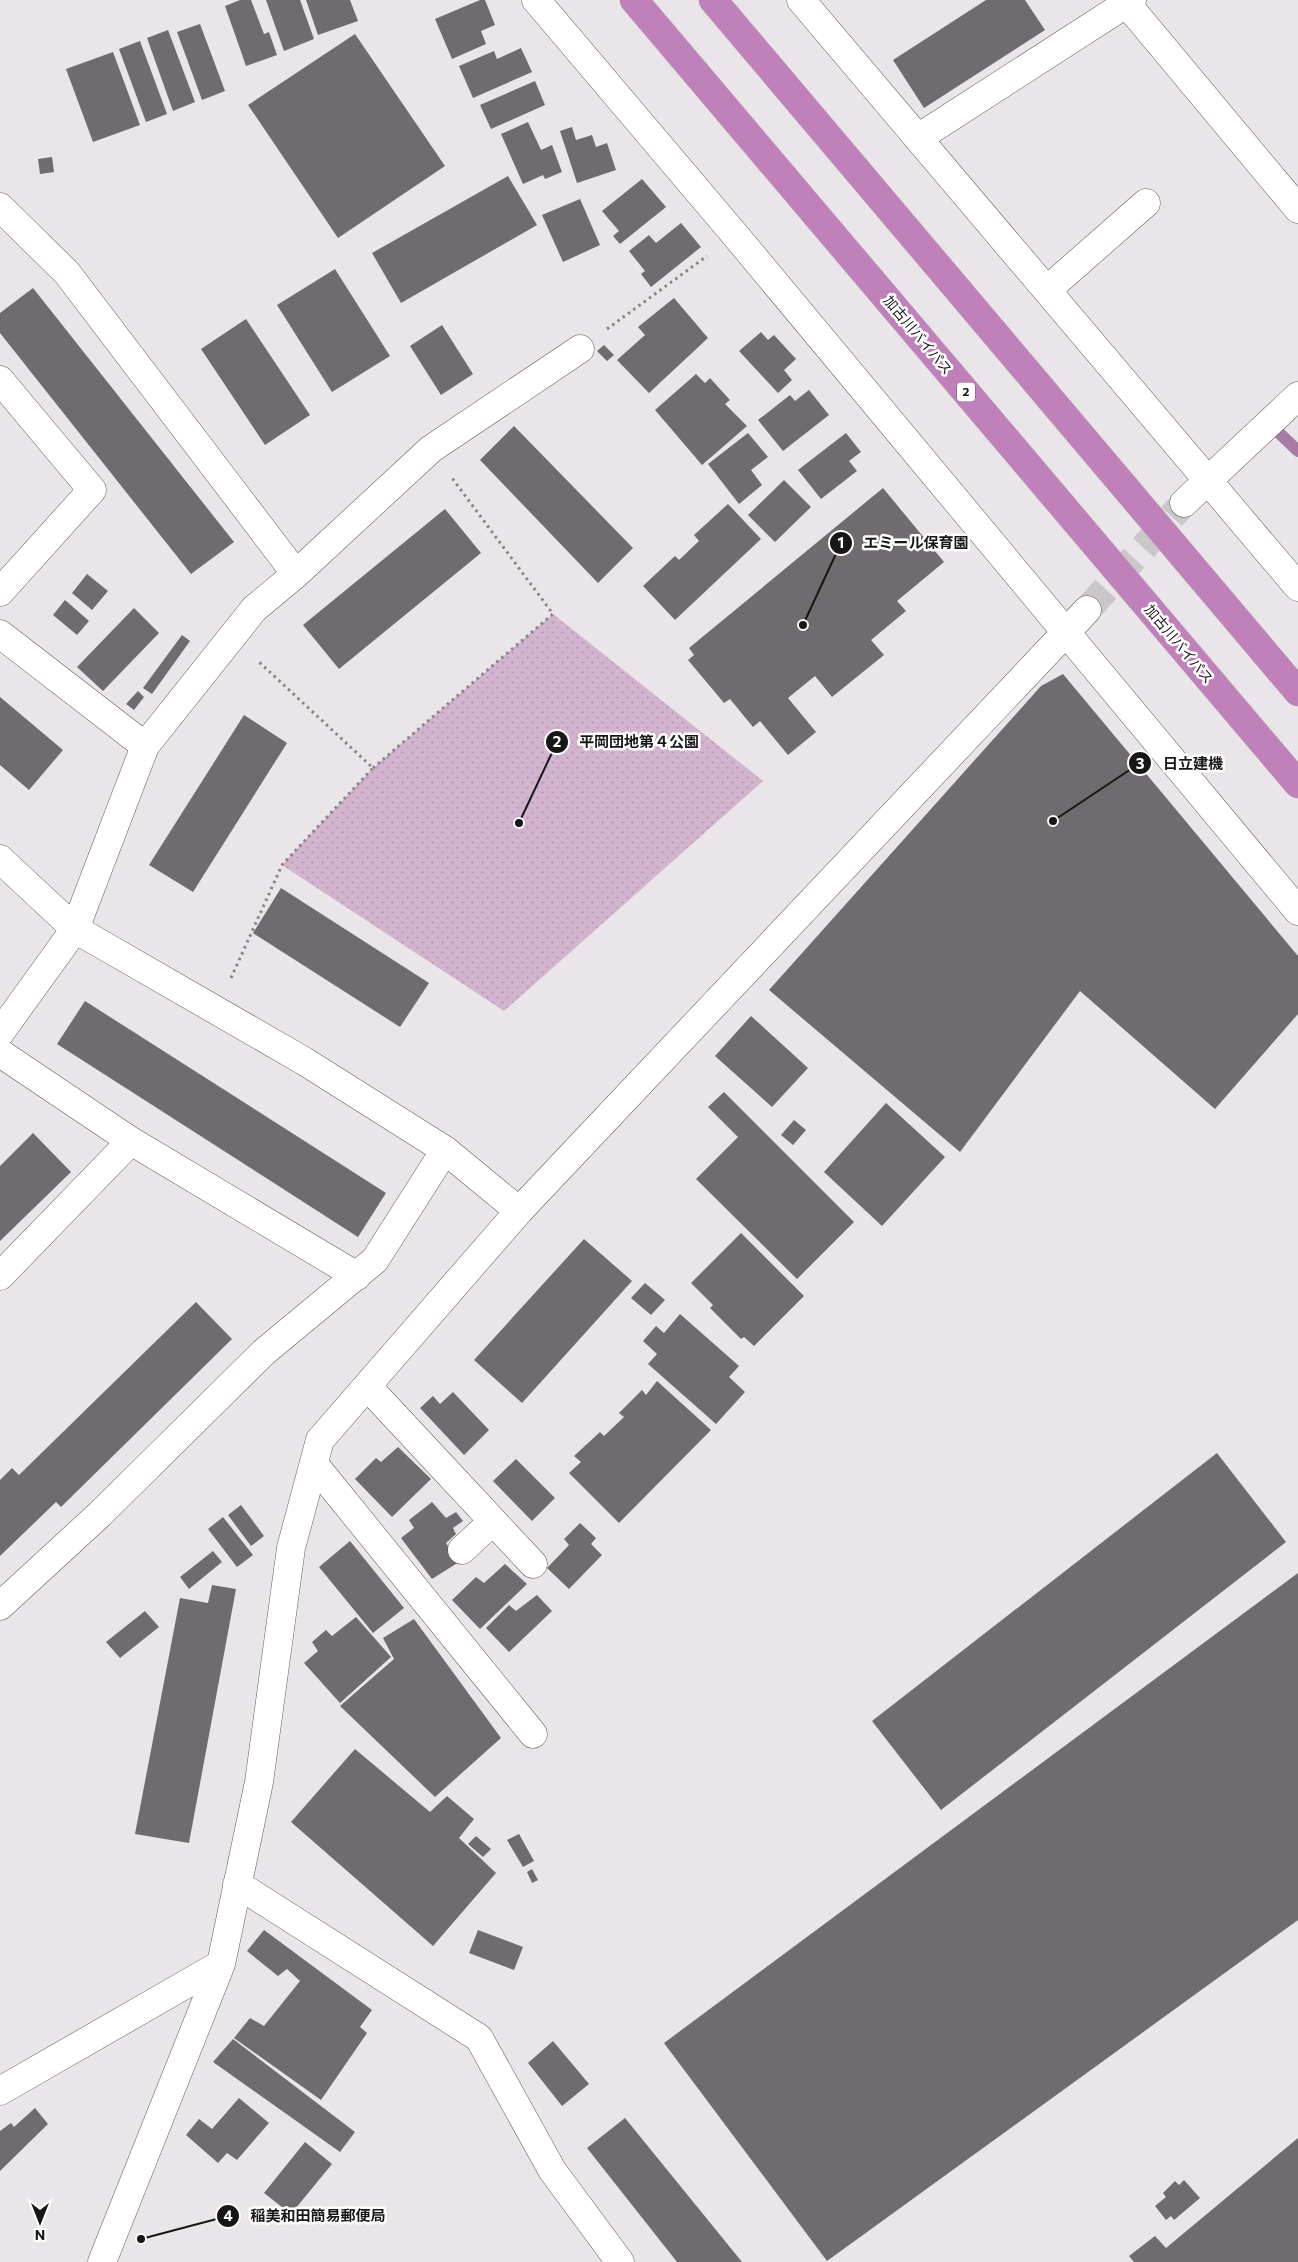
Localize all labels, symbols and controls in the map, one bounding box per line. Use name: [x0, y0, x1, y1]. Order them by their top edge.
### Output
street label: 加古川バイパス: [880, 292, 956, 378]
road number: 2: [957, 382, 975, 402]
callout: エミール保育園: [828, 528, 978, 558]
text: 1: [838, 533, 844, 551]
text: エミール保育園: [863, 533, 969, 551]
street label: 加古川バイパス: [1141, 601, 1217, 687]
callout: 平岡団地第４公園: [544, 727, 709, 757]
text: 2: [553, 732, 561, 750]
text: 平岡団地第４公園: [579, 732, 699, 750]
callout: 日立建機: [1128, 748, 1233, 778]
text: 3: [1136, 754, 1145, 772]
text: 日立建機: [1163, 754, 1223, 772]
north arrow: [15, 2197, 65, 2247]
callout: 稲美和田簡易郵便局: [215, 2201, 395, 2231]
text: 4: [223, 2206, 233, 2224]
text: 稲美和田簡易郵便局: [250, 2206, 386, 2224]
text: N: [35, 2227, 45, 2244]

